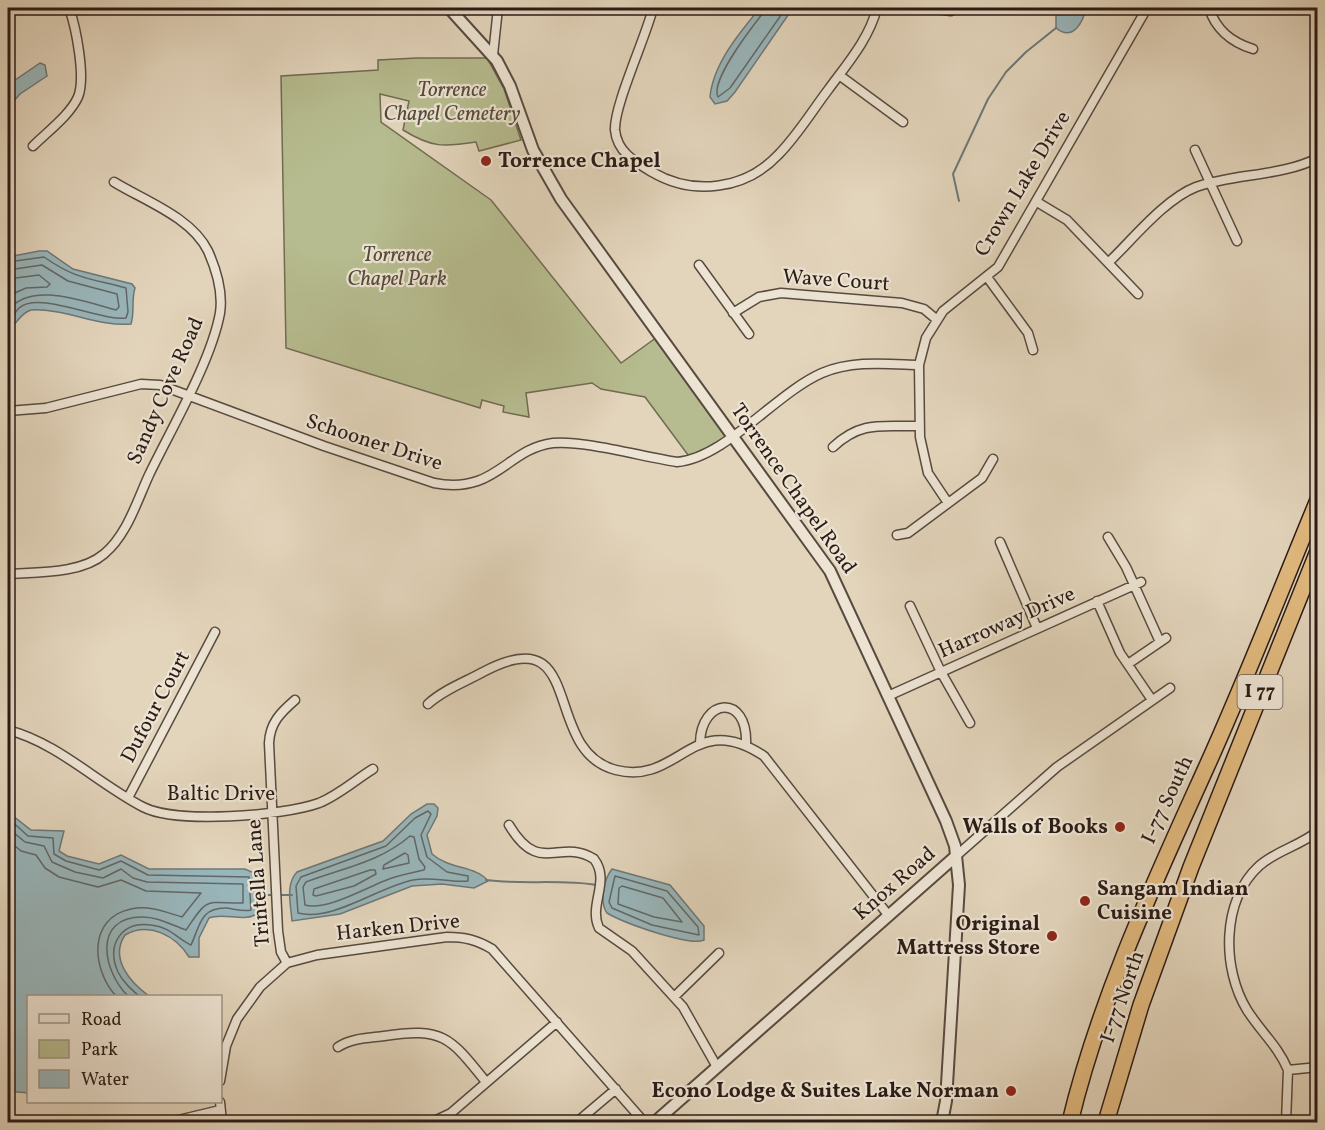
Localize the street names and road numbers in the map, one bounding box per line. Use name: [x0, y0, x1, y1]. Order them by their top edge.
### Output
street label: Crown Lake Drive: [968, 106, 1078, 262]
street label: Wave Court: [781, 263, 891, 299]
street label: Sandy Cove Road: [121, 313, 211, 469]
street label: Torrence Chapel Road: [723, 398, 863, 580]
street label: Schooner Drive: [302, 407, 446, 479]
street label: Harroway Drive: [934, 580, 1080, 666]
street label: Dufour Court: [114, 646, 198, 768]
road number: I 77: [1238, 675, 1282, 709]
street label: I-77 South: [1135, 751, 1201, 849]
street label: Baltic Drive: [167, 780, 275, 809]
street label: Trintella Lane: [240, 818, 278, 948]
street label: Knox Road: [848, 840, 942, 928]
street label: Harken Drive: [335, 907, 461, 949]
street label: I-77 North: [1094, 947, 1152, 1047]

